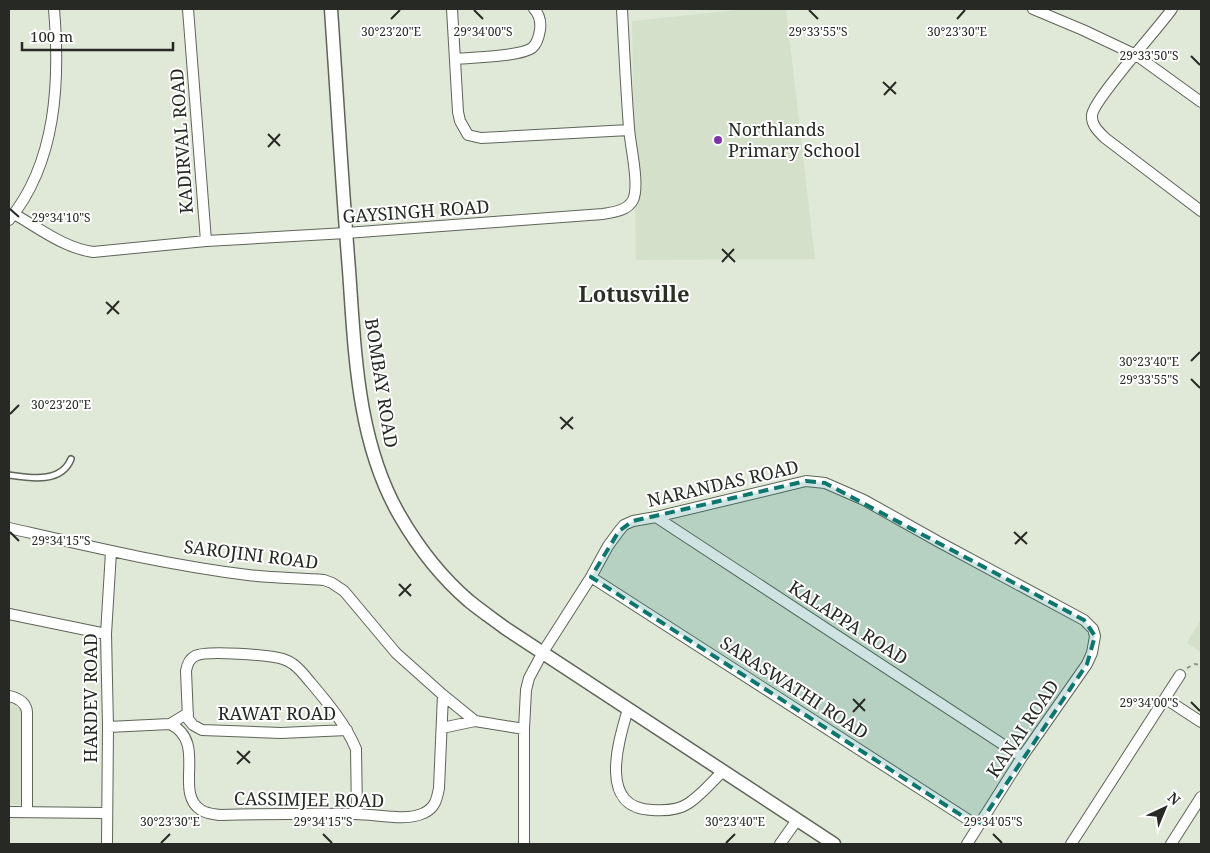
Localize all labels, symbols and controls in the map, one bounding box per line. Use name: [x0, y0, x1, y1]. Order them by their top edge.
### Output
scale bar: [22, 20, 174, 52]
text: 30°23'20"E: [361, 23, 421, 40]
text: 29°34'00"S: [453, 23, 513, 40]
text: 29°33'55"S: [788, 23, 848, 40]
text: 30°23'30"E: [927, 23, 987, 40]
text: 100 m: [30, 26, 73, 46]
text: 29°33'50"S: [1119, 47, 1179, 64]
street label: KADIRVAL ROAD: [164, 68, 198, 215]
place label: Northlands Primary School: [728, 117, 860, 162]
marker: Northlands Primary School: [712, 134, 724, 146]
street label: GAYSINGH ROAD: [342, 194, 490, 228]
text: 29°34'10"S: [31, 209, 91, 226]
district label: Lotusville: [578, 278, 690, 308]
street label: BOMBAY ROAD: [360, 316, 404, 449]
text: 30°23'40"E: [1119, 353, 1179, 370]
text: 29°33'55"S: [1119, 371, 1179, 388]
text: 30°23'20"E: [31, 396, 91, 413]
street label: NARANDAS ROAD: [645, 454, 801, 512]
text: 29°34'15"S: [31, 532, 91, 549]
street label: SAROJINI ROAD: [183, 534, 320, 574]
street label: KALAPPA ROAD: [784, 575, 913, 670]
street label: SARASWATHI ROAD: [716, 630, 873, 744]
street label: HARDEV ROAD: [78, 633, 102, 763]
street label: KANAI ROAD: [981, 675, 1064, 782]
text: 29°34'00"S: [1119, 694, 1179, 711]
street label: RAWAT ROAD: [218, 701, 336, 725]
north arrow: [1140, 783, 1190, 833]
street label: CASSIMJEE ROAD: [234, 786, 385, 812]
text: N: [1164, 788, 1185, 809]
text: 30°23'30"E: [140, 813, 200, 830]
text: 29°34'15"S: [293, 813, 353, 830]
text: 30°23'40"E: [705, 813, 765, 830]
text: 29°34'05"S: [963, 813, 1023, 830]

